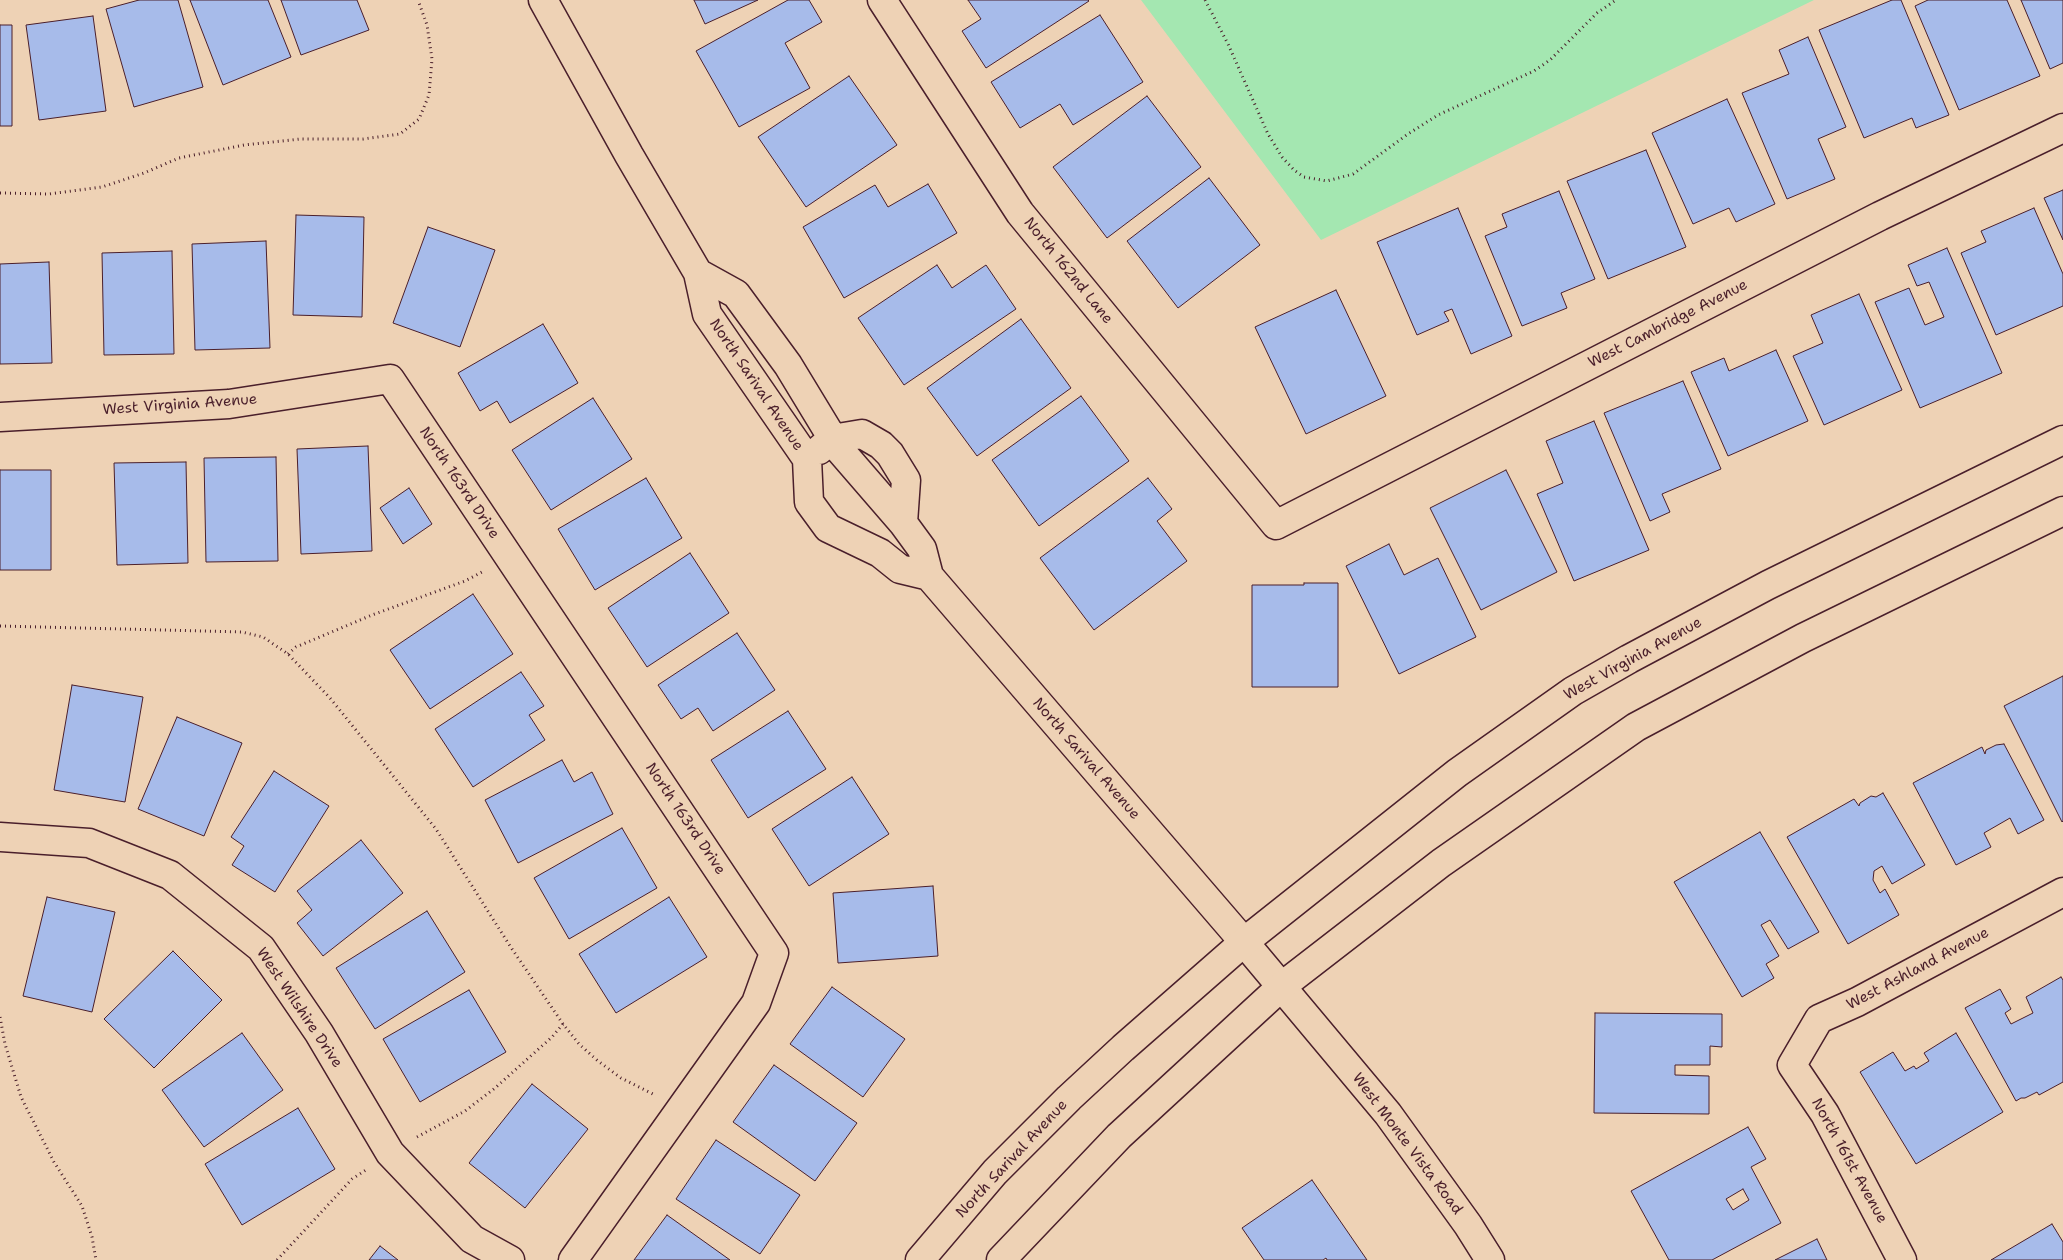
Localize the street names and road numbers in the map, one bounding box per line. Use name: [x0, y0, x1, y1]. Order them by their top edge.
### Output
street label: North 162nd Lane: [1020, 214, 1116, 328]
street label: West Cambridge Avenue: [1585, 276, 1751, 372]
street label: North Sarival Avenue: [705, 316, 807, 454]
street label: West Virginia Avenue: [102, 391, 258, 419]
street label: North 163rd Drive: [415, 424, 503, 542]
street label: West Virginia Avenue: [1561, 614, 1705, 704]
street label: North Sarival Avenue: [1028, 695, 1144, 823]
street label: North 163rd Drive: [641, 760, 729, 878]
street label: West Ashland Avenue: [1844, 924, 1992, 1014]
street label: West Wilshire Drive: [252, 945, 346, 1071]
street label: West Monte Vista Road: [1348, 1070, 1466, 1218]
street label: North 161st Avenue: [1807, 1095, 1891, 1227]
street label: North Sarival Avenue: [953, 1096, 1071, 1222]

